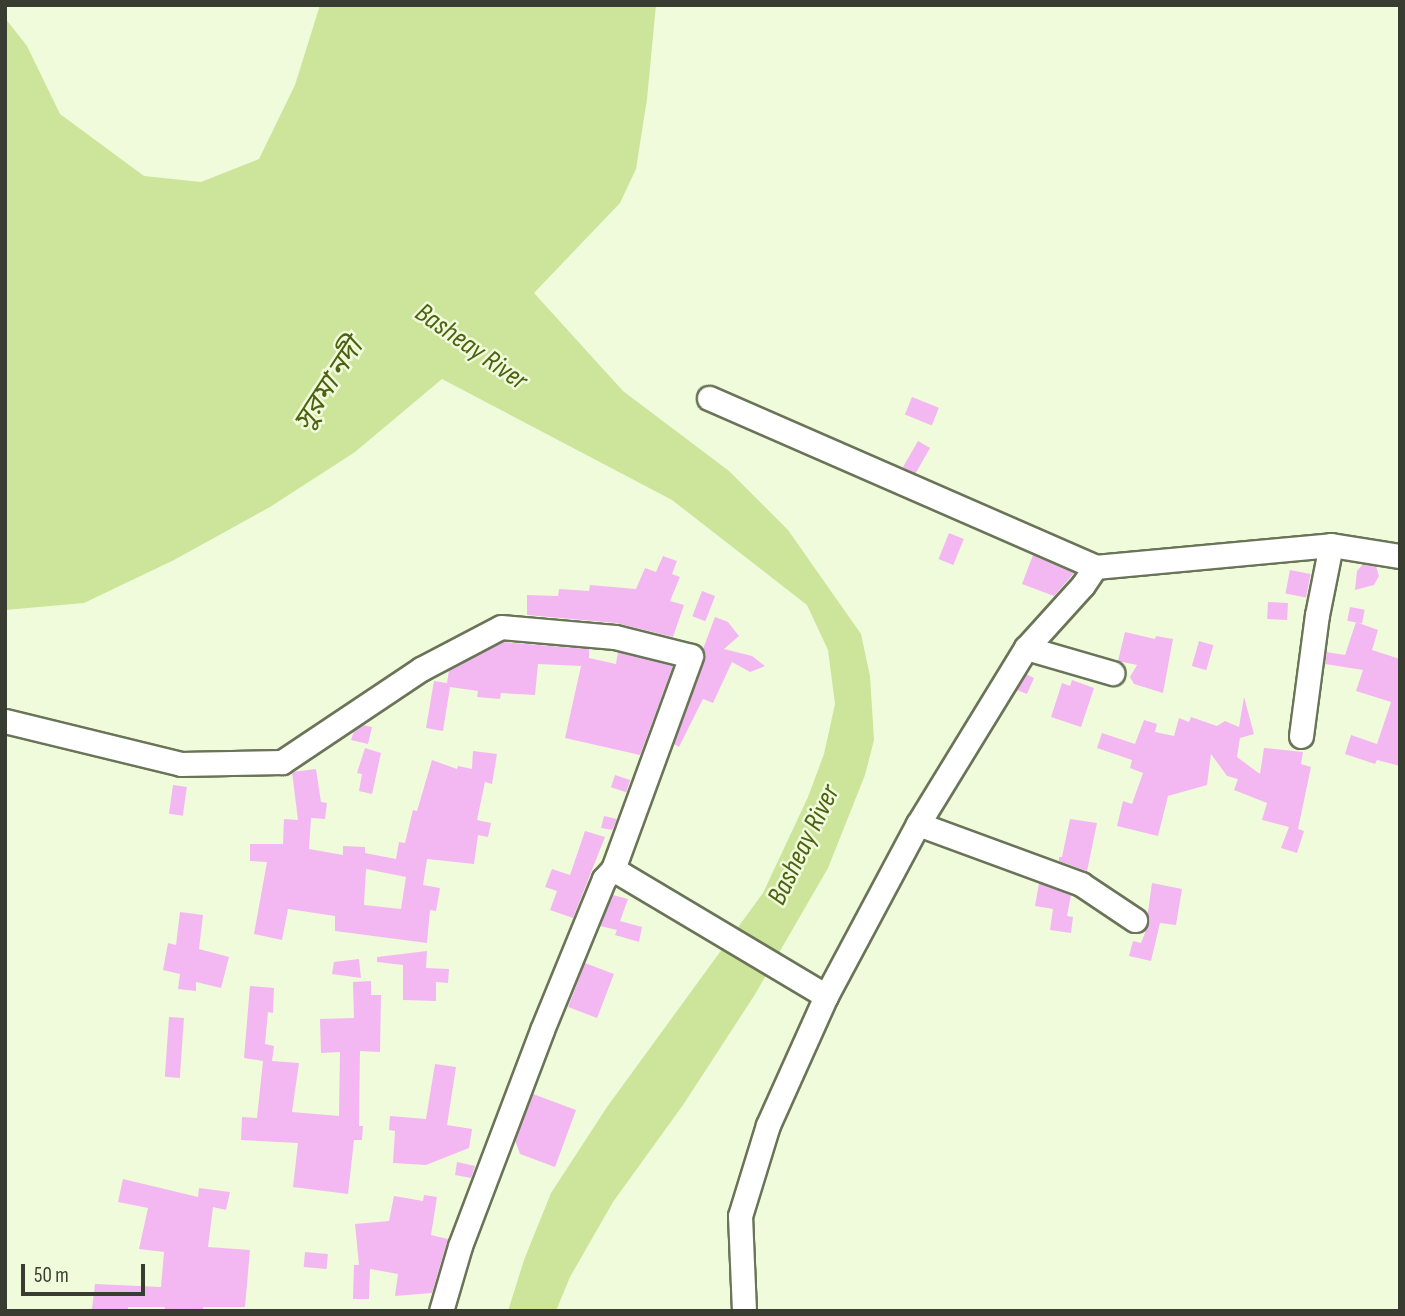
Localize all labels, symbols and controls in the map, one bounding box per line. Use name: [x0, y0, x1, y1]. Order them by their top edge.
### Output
water label: Basheay River: [408, 296, 534, 398]
water label: সুরমা নদী: [287, 333, 371, 437]
water label: Basheay River: [761, 780, 847, 910]
scale bar: [24, 1250, 149, 1294]
text: 50 m: [34, 1263, 69, 1288]

